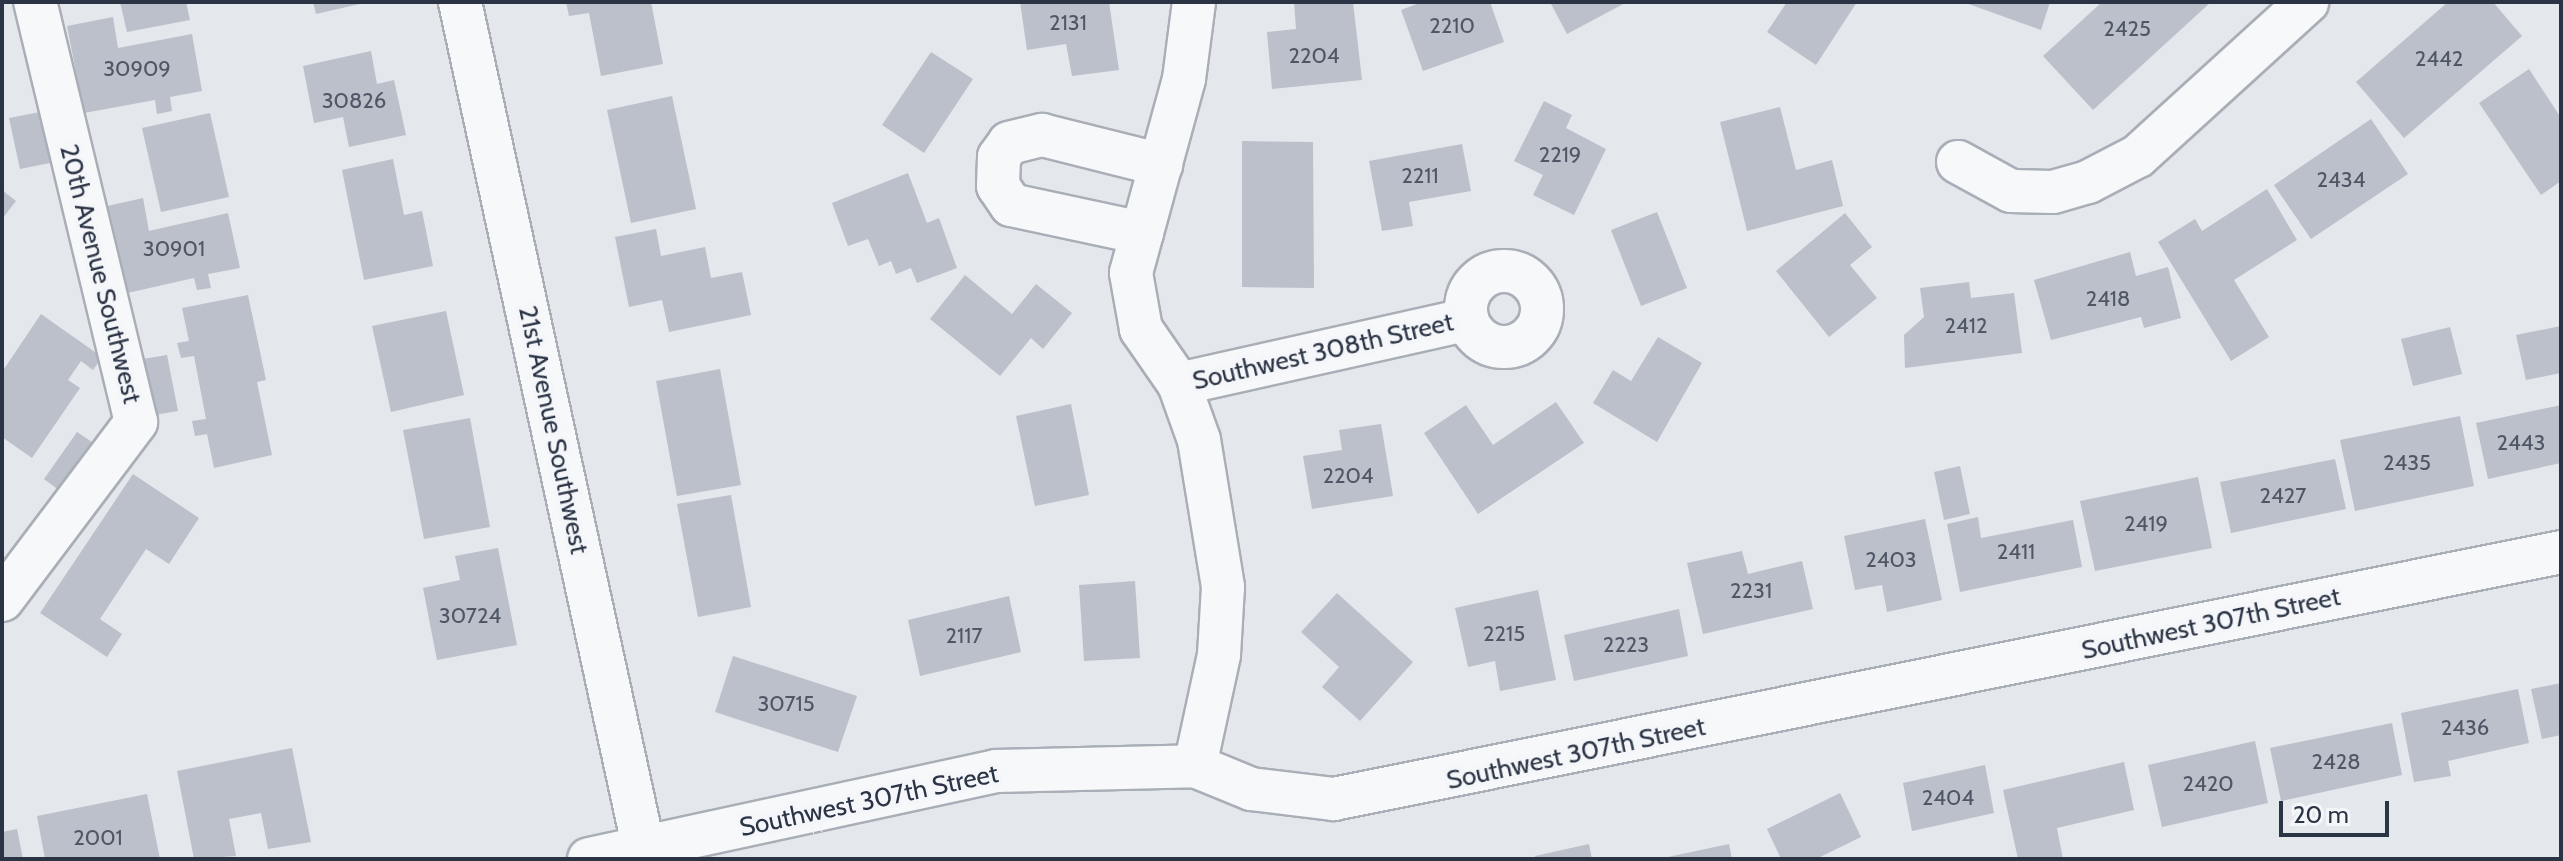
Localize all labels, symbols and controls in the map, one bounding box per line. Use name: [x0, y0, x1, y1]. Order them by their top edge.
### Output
house number: 2131: [1049, 10, 1087, 36]
house number: 2210: [1429, 13, 1475, 39]
house number: 2425: [2103, 16, 2151, 42]
house number: 2204: [1288, 43, 1340, 69]
house number: 2442: [2415, 46, 2463, 72]
house number: 30909: [103, 56, 171, 82]
house number: 30826: [322, 88, 386, 114]
street label: 20th Avenue Southwest: [53, 141, 147, 407]
house number: 2219: [1539, 142, 1581, 168]
house number: 2211: [1401, 163, 1439, 189]
house number: 2434: [2317, 167, 2365, 193]
house number: 30901: [143, 236, 205, 262]
house number: 2418: [2086, 286, 2130, 312]
street label: 21st Avenue Southwest: [511, 303, 595, 557]
street label: Southwest 308th Street: [1190, 307, 1456, 397]
house number: 2412: [1945, 313, 1987, 339]
house number: 2443: [2497, 430, 2545, 456]
house number: 2435: [2383, 450, 2431, 476]
house number: 2204: [1322, 463, 1374, 489]
house number: 2427: [2260, 483, 2306, 509]
house number: 2419: [2124, 511, 2168, 537]
house number: 2411: [1997, 539, 2035, 565]
house number: 2403: [1865, 547, 1917, 573]
house number: 2231: [1730, 578, 1772, 604]
street label: Southwest 307th Street: [2079, 581, 2343, 667]
house number: 30724: [439, 603, 501, 629]
house number: 2215: [1483, 621, 1525, 647]
house number: 2117: [946, 623, 982, 649]
house number: 2223: [1603, 632, 1649, 658]
house number: 30715: [757, 691, 815, 717]
street label: Southwest 307th Street: [1444, 711, 1708, 797]
house number: 2436: [2441, 715, 2489, 741]
house number: 2428: [2311, 749, 2361, 775]
street label: Southwest 307th Street: [737, 758, 1001, 844]
house number: 2420: [2182, 771, 2234, 797]
house number: 2404: [1922, 785, 1974, 811]
scale bar: [2283, 785, 2393, 835]
text: 20 m: [2293, 800, 2349, 829]
house number: 2001: [73, 825, 123, 851]

